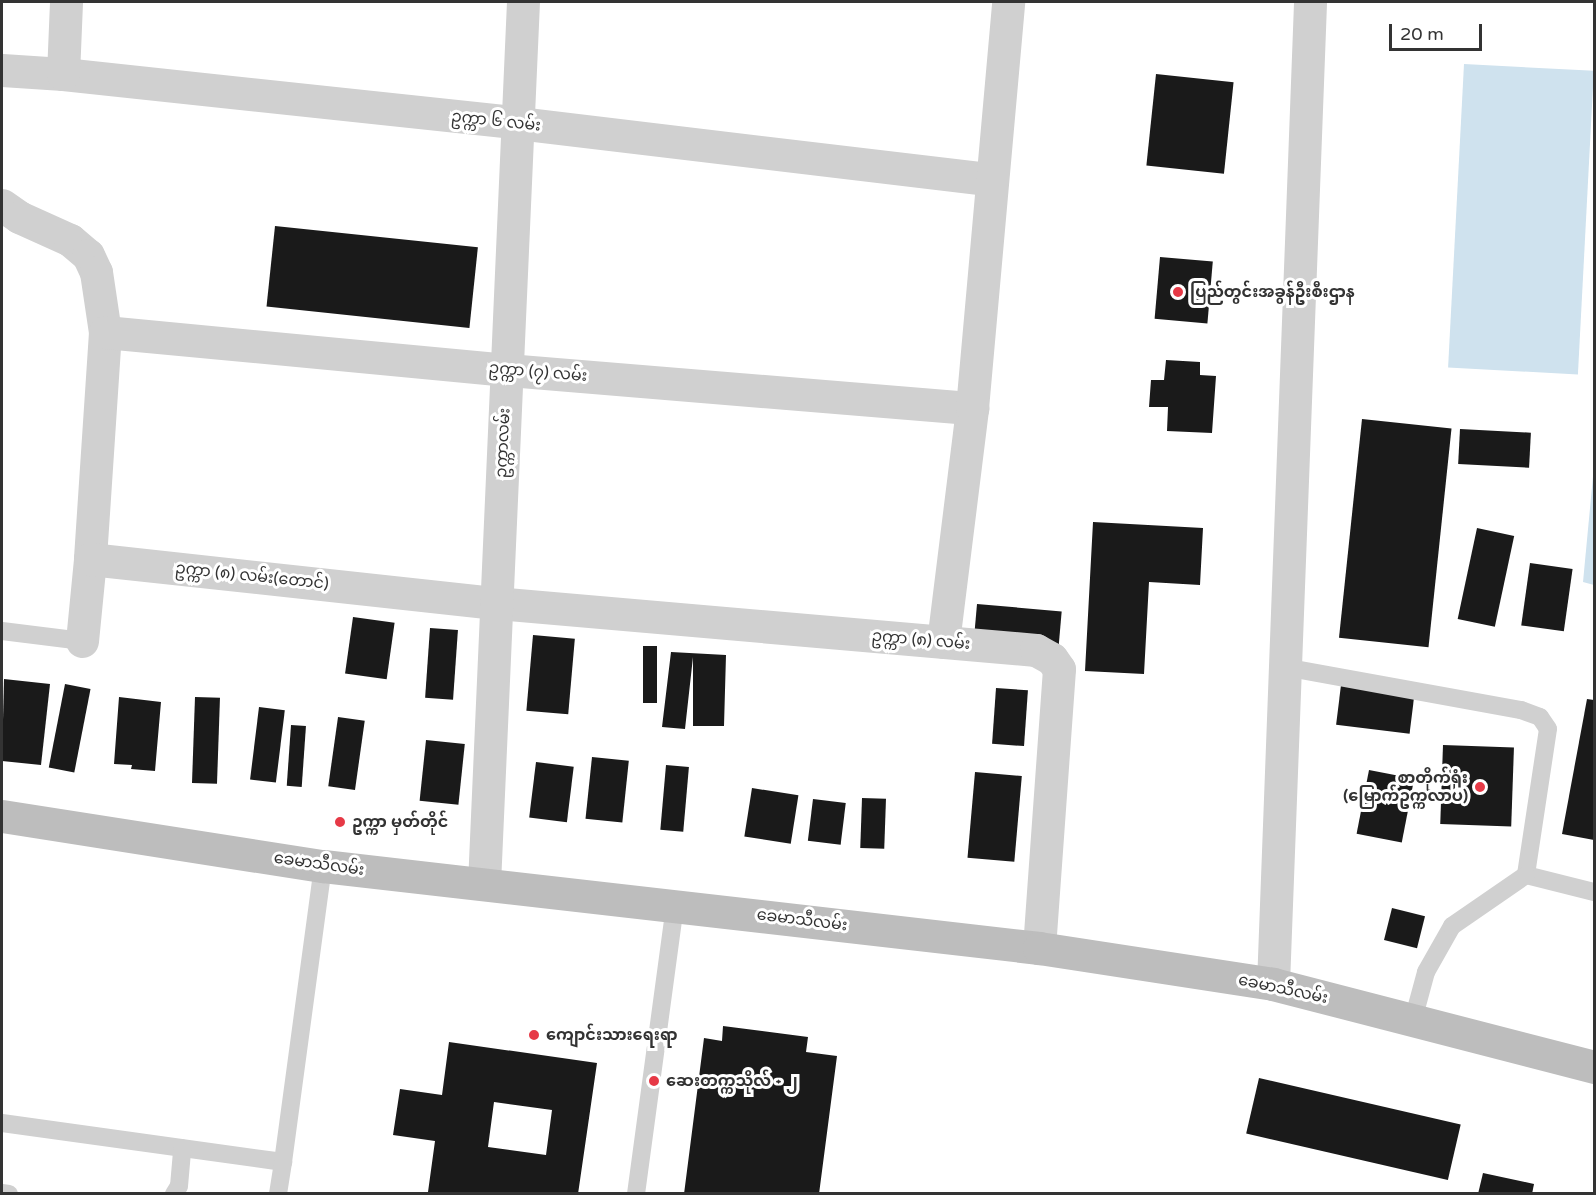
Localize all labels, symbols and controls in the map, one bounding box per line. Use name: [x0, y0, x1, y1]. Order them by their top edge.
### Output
scale bar: [1392, 12, 1485, 50]
text: 20 m: [1400, 23, 1444, 45]
street label: ဥက္ကာ ၆ လမ်း: [450, 107, 542, 135]
place label: ပြည်တွင်းအခွန်ဦးစီးဌာန: [1190, 282, 1355, 302]
marker: ပြည်တွင်းအခွန်ဦးစီးဌာန: [1171, 285, 1185, 299]
street label: ဥက္ကာ (၇) လမ်း: [488, 358, 588, 386]
street label: ဥက္ကာလမ်း: [492, 407, 514, 479]
street label: ဥက္ကာ (၈) လမ်း(တောင်): [174, 558, 330, 594]
street label: ဥက္ကာ (၈) လမ်း: [871, 626, 971, 654]
place label: စာတိုက်ရုံး (မြောက်ဥက္ကလာပ): [1343, 768, 1468, 806]
marker: စာတိုက်ရုံး (မြောက်ဥက္ကလာပ): [1473, 780, 1487, 794]
place label: ဥက္ကာ မှတ်တိုင်: [352, 812, 448, 832]
marker: ဥက္ကာ မှတ်တိုင်: [333, 815, 347, 829]
street label: ခေမာသီလမ်း: [273, 848, 365, 880]
street label: ခေမာသီလမ်း: [756, 905, 848, 935]
street label: ခေမာသီလမ်း: [1236, 970, 1330, 1008]
place label: ကျောင်းသားရေးရာ: [546, 1025, 678, 1045]
marker: ကျောင်းသားရေးရာ: [527, 1028, 541, 1042]
place label: ဆေးတက္ကသိုလ် - ၂: [666, 1071, 798, 1091]
marker: ဆေးတက္ကသိုလ် - ၂: [647, 1074, 661, 1088]

